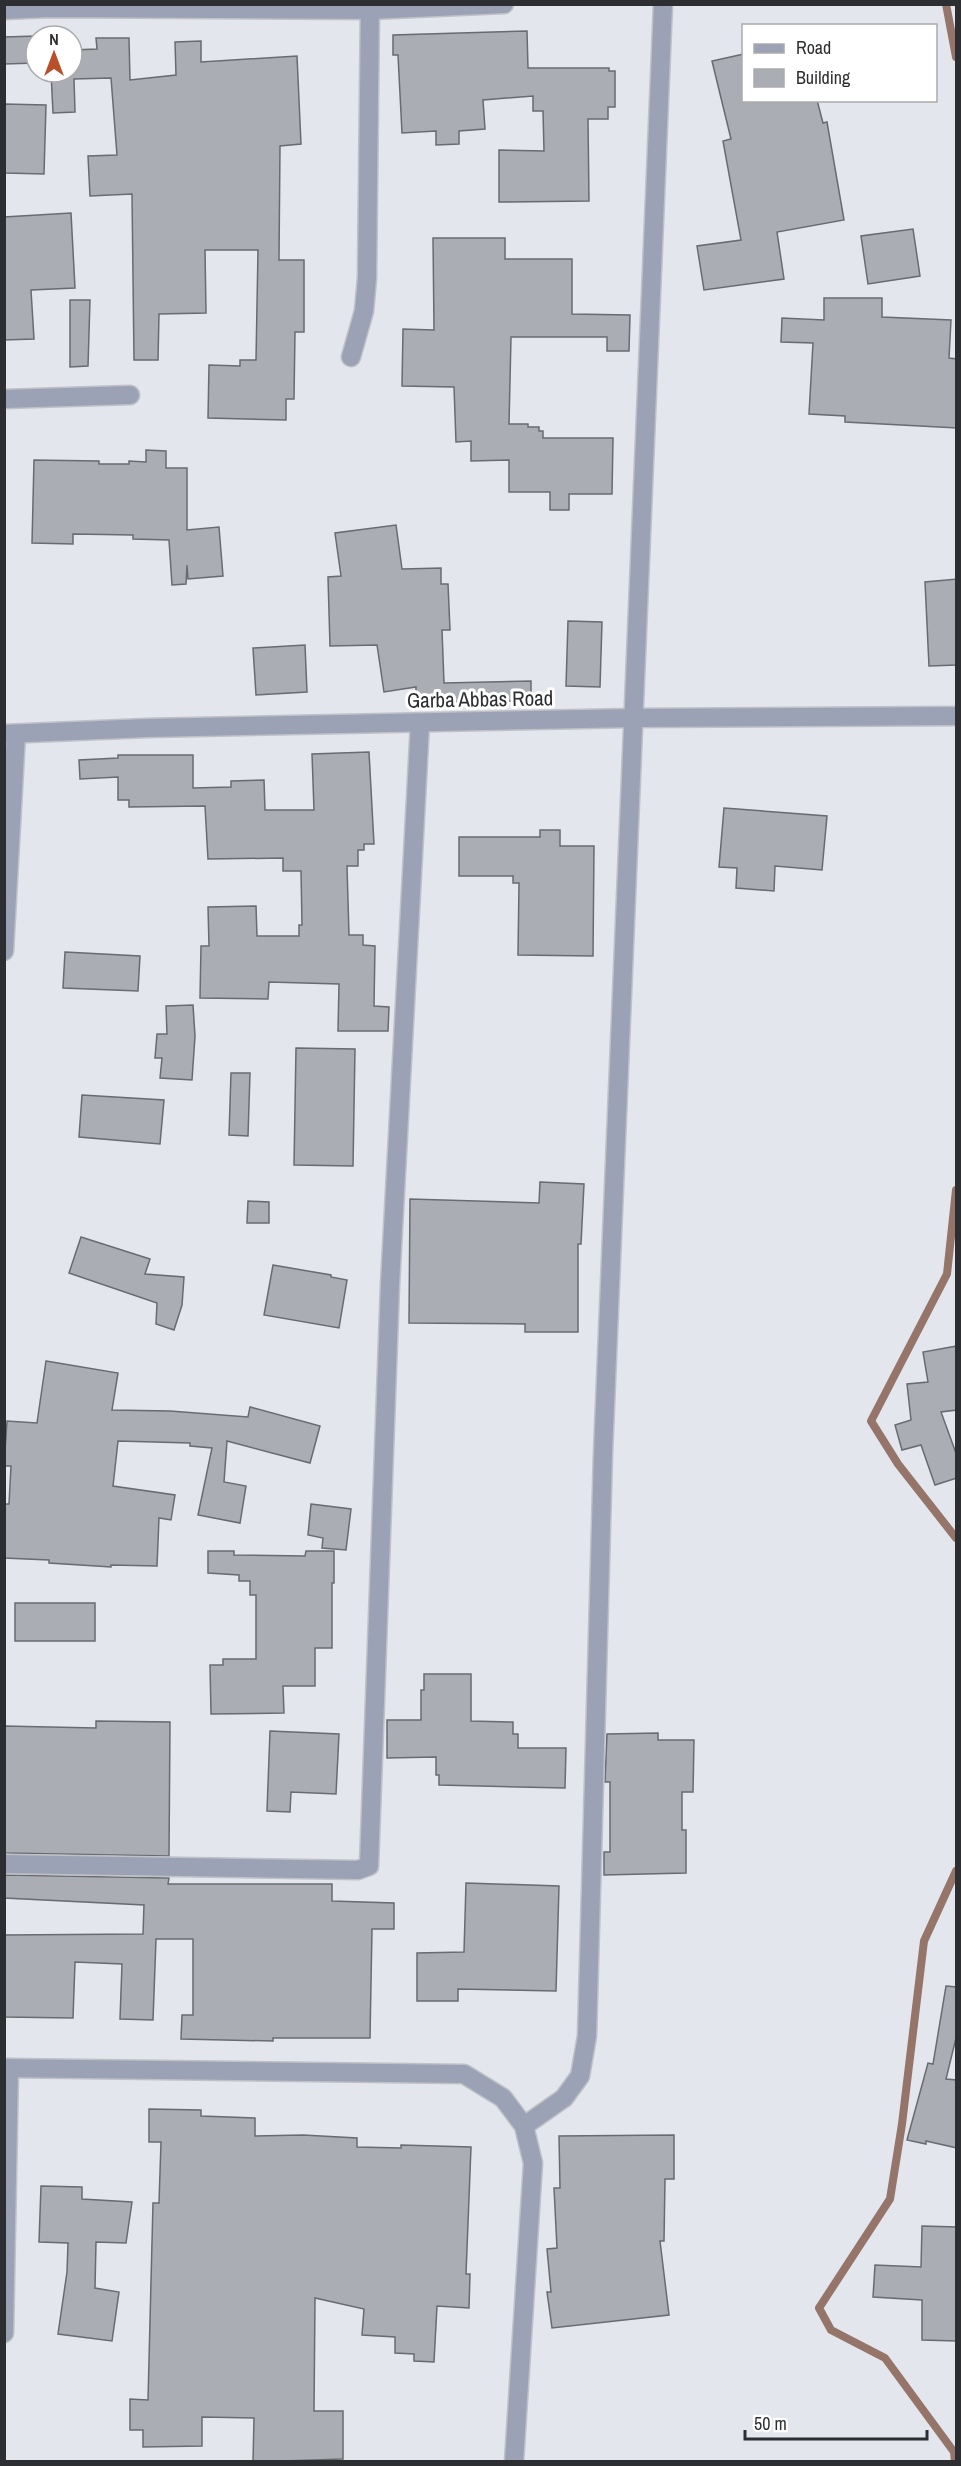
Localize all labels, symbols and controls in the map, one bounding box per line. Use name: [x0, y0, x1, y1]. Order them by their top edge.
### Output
north arrow: [24, 24, 84, 84]
legend: [742, 24, 937, 102]
text: N: [49, 28, 59, 50]
text: Road: [796, 35, 831, 60]
text: Building: [796, 65, 851, 90]
street label: Garba Abbas Road: [407, 683, 553, 715]
scale bar: [745, 2403, 926, 2441]
text: 50 m: [754, 2411, 787, 2436]

